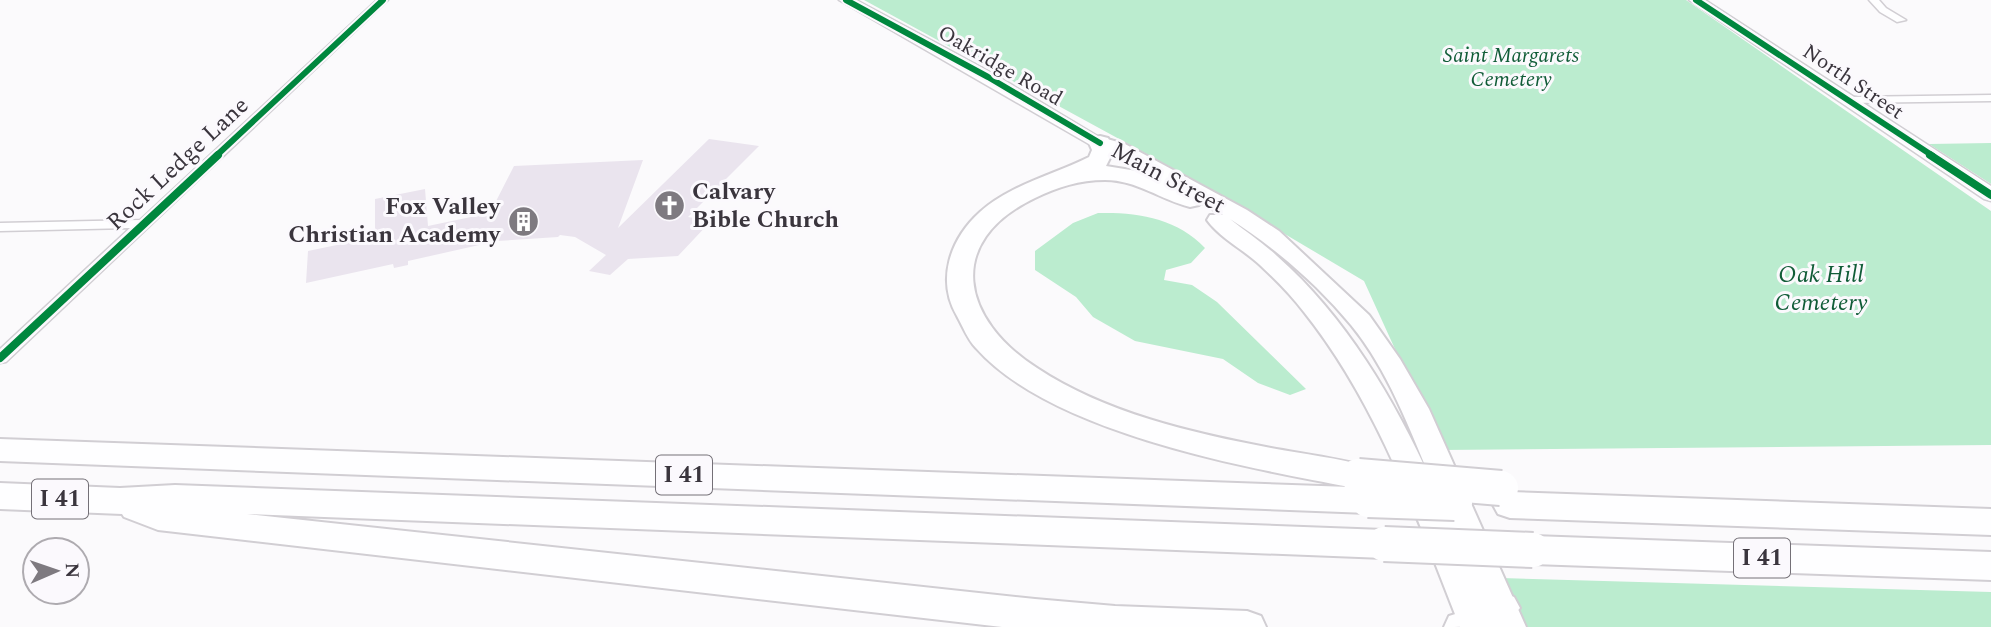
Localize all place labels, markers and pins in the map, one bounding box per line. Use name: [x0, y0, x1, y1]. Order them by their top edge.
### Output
place label: Calvary Bible Church: [692, 174, 839, 238]
place label: Fox Valley Christian Academy: [288, 189, 502, 253]
church icon: Calvary Bible Church: [652, 189, 686, 223]
building icon: Fox Valley Christian Academy: [506, 204, 540, 238]

